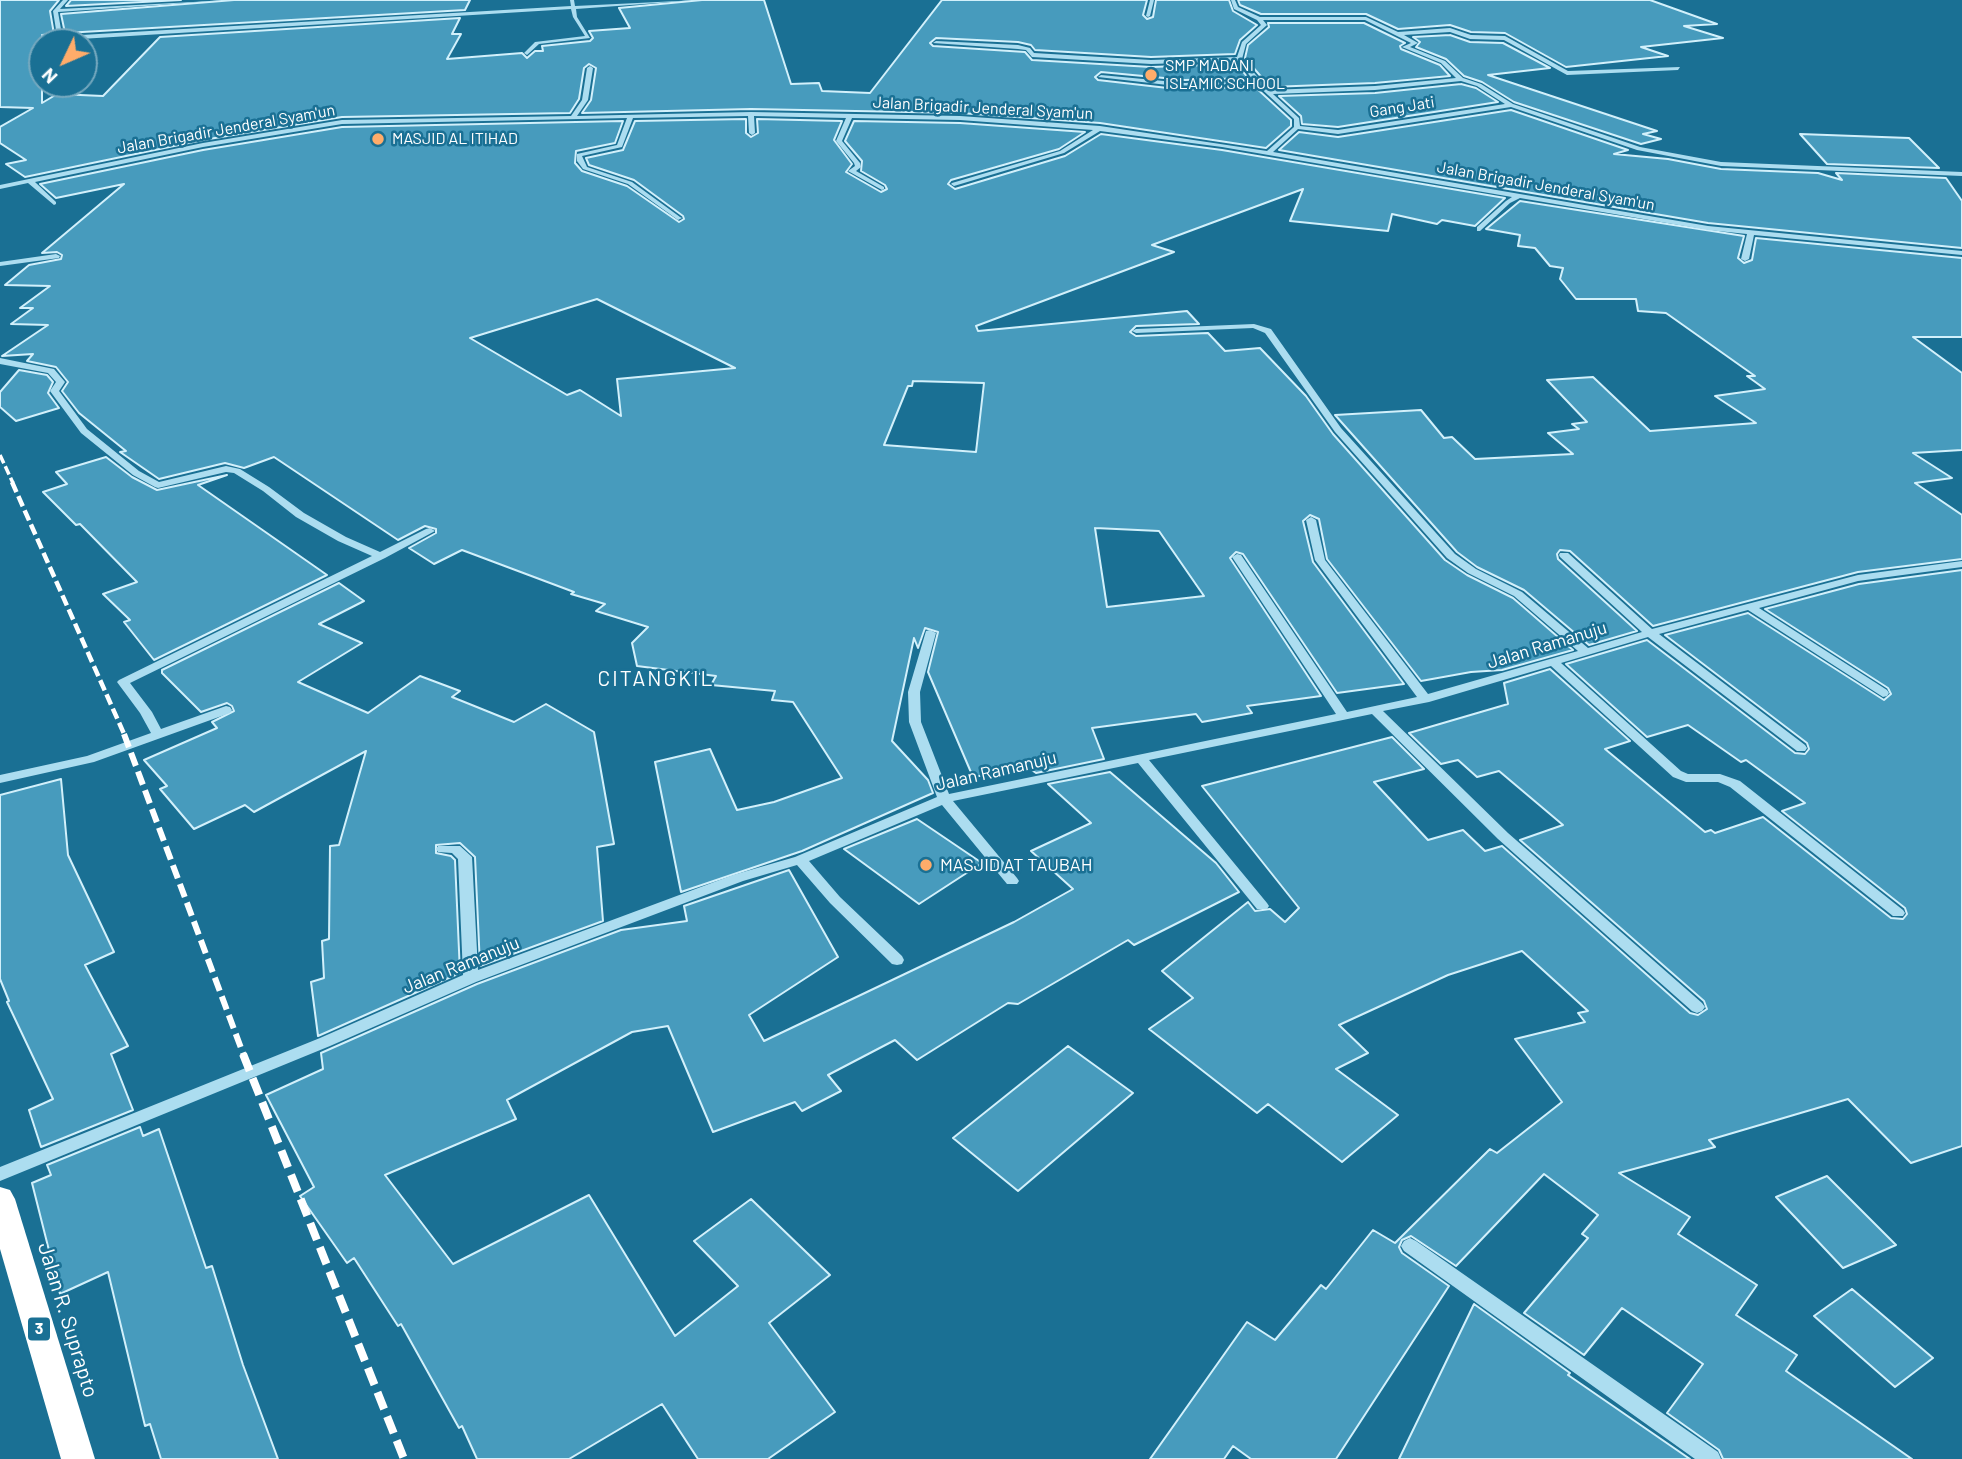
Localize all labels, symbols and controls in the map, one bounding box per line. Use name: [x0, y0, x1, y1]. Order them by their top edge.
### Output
north arrow: [28, 28, 98, 98]
place label: SMP MADANI ISLAMIC SCHOOL: [1165, 56, 1285, 94]
text: N: [36, 64, 62, 89]
marker: SMP MADANI ISLAMIC SCHOOL: [1143, 67, 1159, 83]
street label: Gang Jati: [1368, 92, 1436, 122]
street label: Jalan Brigadir Jenderal Syam'un: [872, 93, 1094, 123]
street label: Jalan Brigadir Jenderal Syam'un: [116, 100, 336, 158]
place label: MASJID AL ITIHAD: [392, 129, 518, 149]
marker: MASJID AL ITIHAD: [370, 131, 386, 147]
street label: Jalan Brigadir Jenderal Syam'un: [1436, 157, 1656, 215]
street label: Jalan Ramanuju: [1485, 617, 1609, 673]
district label: CITANGKIL: [599, 666, 713, 692]
street label: Jalan Ramanuju: [933, 747, 1059, 795]
place label: MASJID AT TAUBAH: [940, 854, 1092, 876]
marker: MASJID AT TAUBAH: [918, 857, 934, 873]
street label: Jalan Ramanuju: [400, 932, 522, 998]
street label: Jalan R. Suprapto: [32, 1240, 104, 1400]
road number: 3: [27, 1316, 51, 1342]

